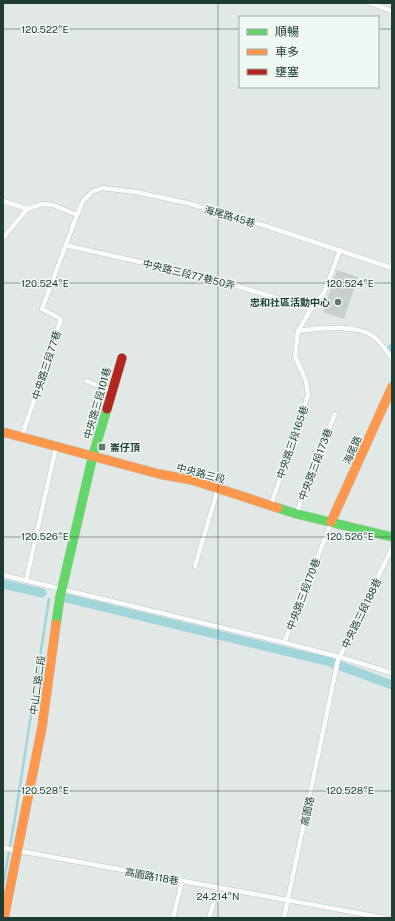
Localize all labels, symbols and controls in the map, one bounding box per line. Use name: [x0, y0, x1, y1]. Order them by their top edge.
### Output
legend: [239, 16, 379, 88]
text: 120.522°E: [21, 23, 69, 35]
text: 順暢: [275, 25, 299, 39]
text: 車多: [275, 45, 299, 59]
text: 壅塞: [275, 65, 299, 79]
street label: 海尾路45巷: [203, 203, 257, 229]
street label: 中央路三段77巷50弄: [142, 257, 236, 291]
text: 120.524°E: [21, 277, 69, 289]
text: 120.524°E: [326, 277, 374, 289]
place label: 忠和社區活動中心: [250, 296, 330, 308]
marker: 忠和社區活動中心: [333, 297, 343, 307]
street label: 中央路三段77巷: [29, 329, 63, 401]
street label: 中央路三段101巷: [81, 366, 113, 440]
street label: 中央路三段165巷: [274, 404, 310, 480]
street label: 中央路三段173巷: [296, 426, 334, 502]
street label: 海尾路: [340, 434, 364, 466]
place label: 崙仔頂: [110, 441, 140, 453]
marker: 崙仔頂: [97, 442, 107, 452]
street label: 中央路三段: [175, 461, 227, 485]
text: 120.526°E: [21, 530, 69, 542]
text: 120.526°E: [326, 530, 374, 542]
street label: 中央路三段170巷: [284, 556, 322, 632]
street label: 中央路三段188巷: [339, 576, 383, 650]
street label: 中山二路二段: [27, 654, 47, 716]
text: 120.528°E: [21, 784, 69, 796]
text: 120.528°E: [326, 784, 374, 796]
street label: 高園路: [298, 795, 316, 827]
street label: 高園路118巷: [124, 865, 180, 887]
text: 24.214°N: [196, 890, 240, 902]

